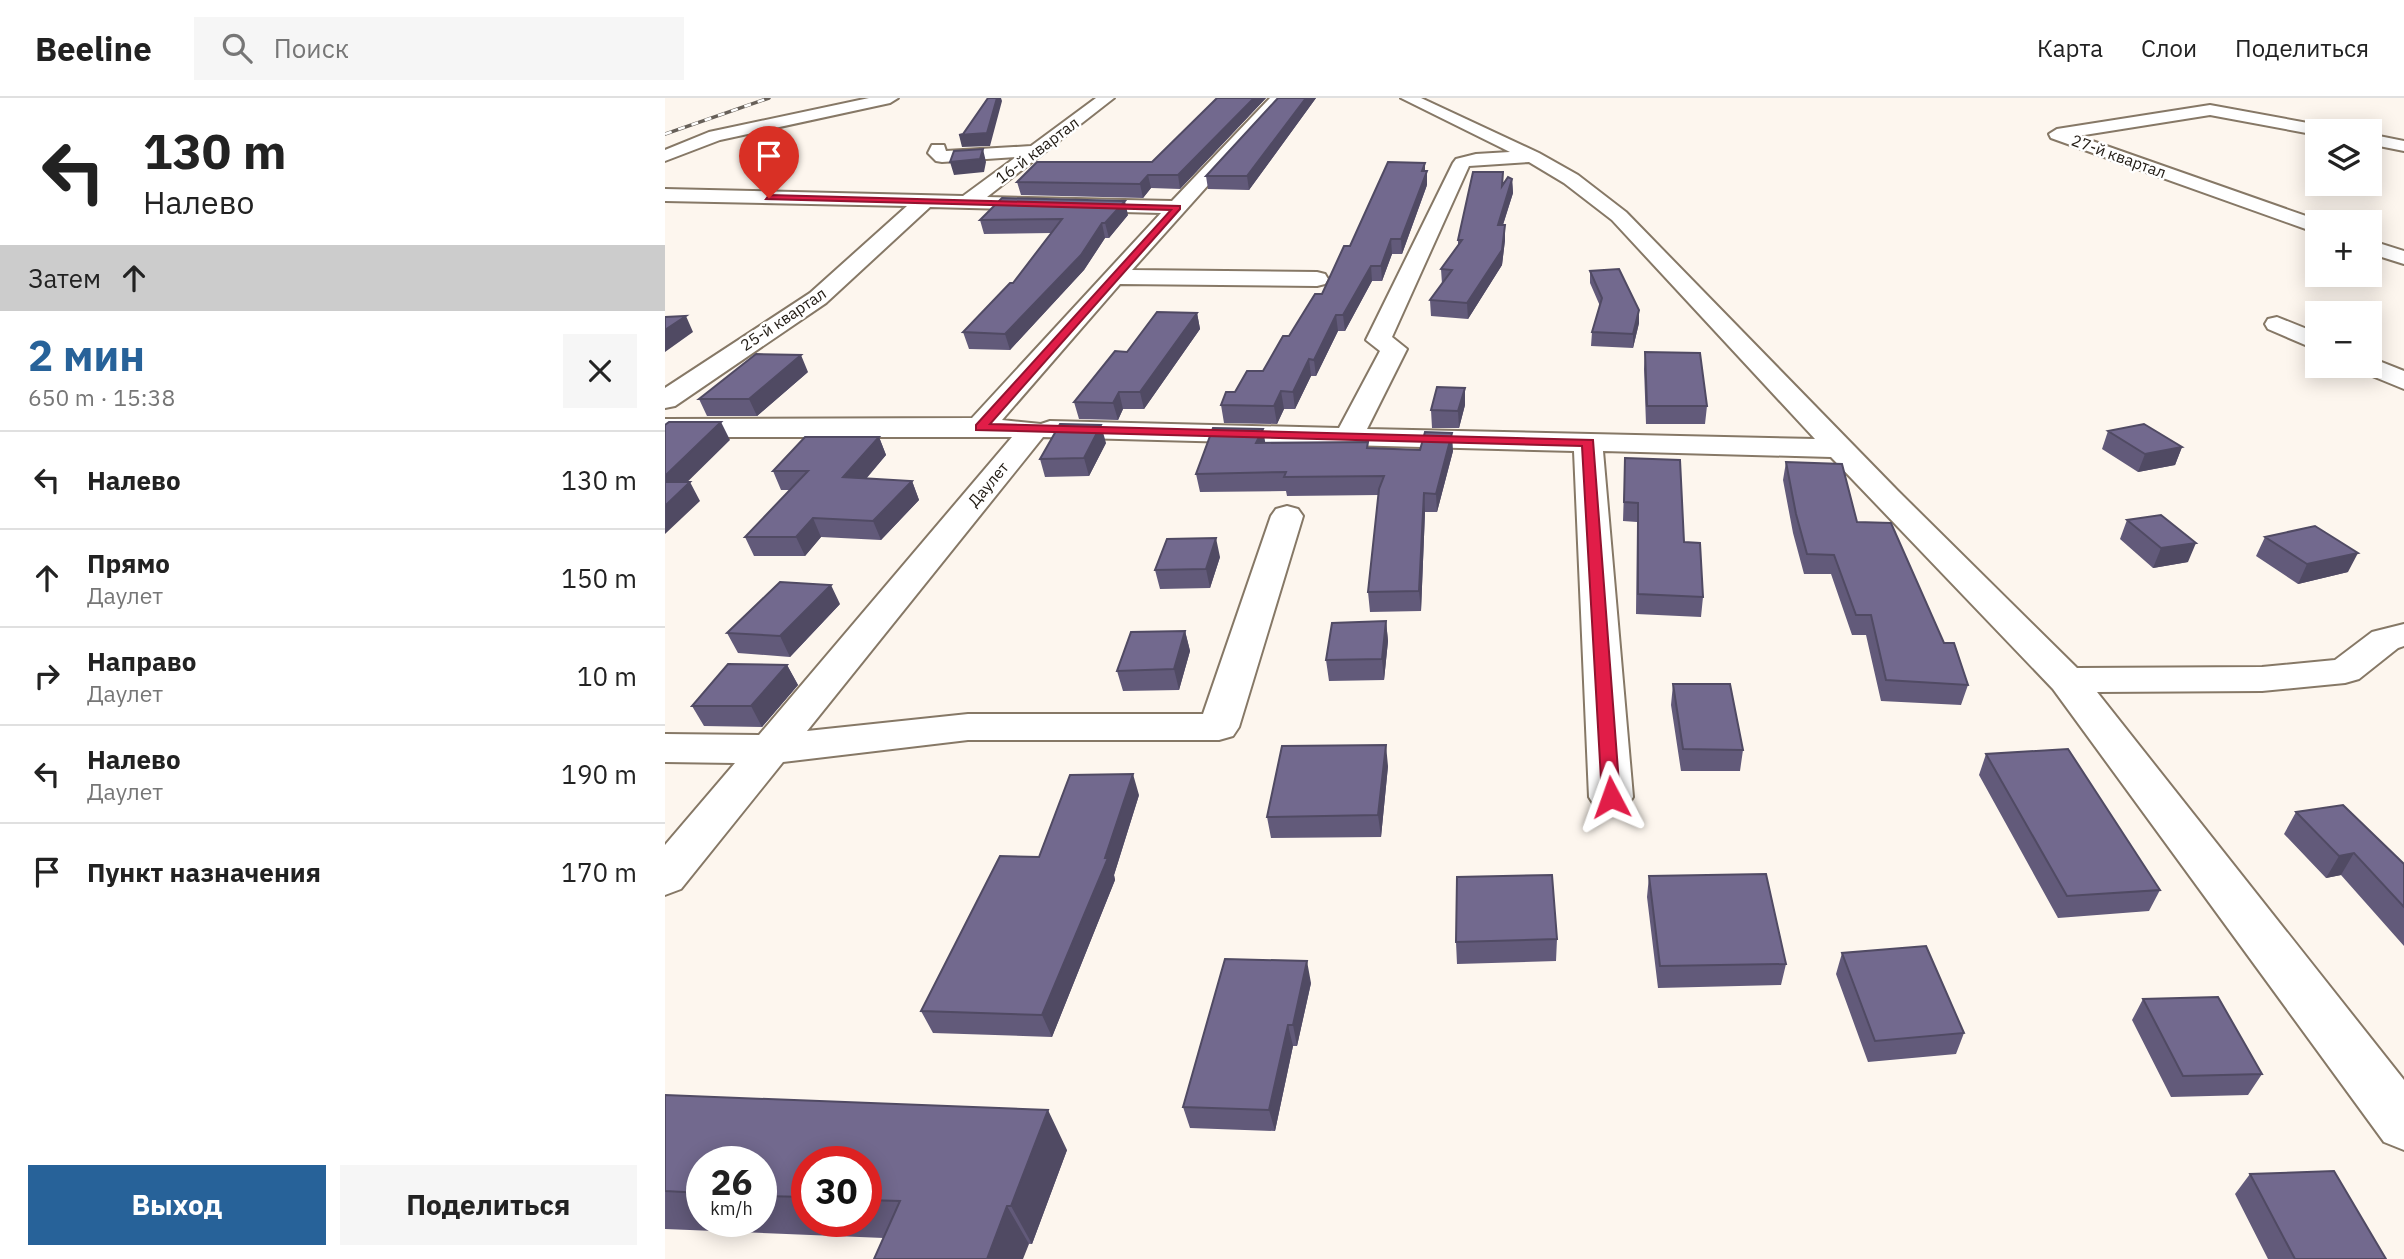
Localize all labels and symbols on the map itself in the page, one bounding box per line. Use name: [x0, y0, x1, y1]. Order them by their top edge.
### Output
street label: 16-й квартал: [991, 112, 1083, 188]
pin: [739, 126, 799, 198]
street label: 27-й квартал: [2069, 130, 2169, 182]
street label: 25-й квартал: [736, 283, 830, 355]
street label: Даулет: [963, 457, 1013, 511]
position arrow: [1574, 760, 1648, 834]
speed limit sign: 30: [791, 1146, 882, 1237]

